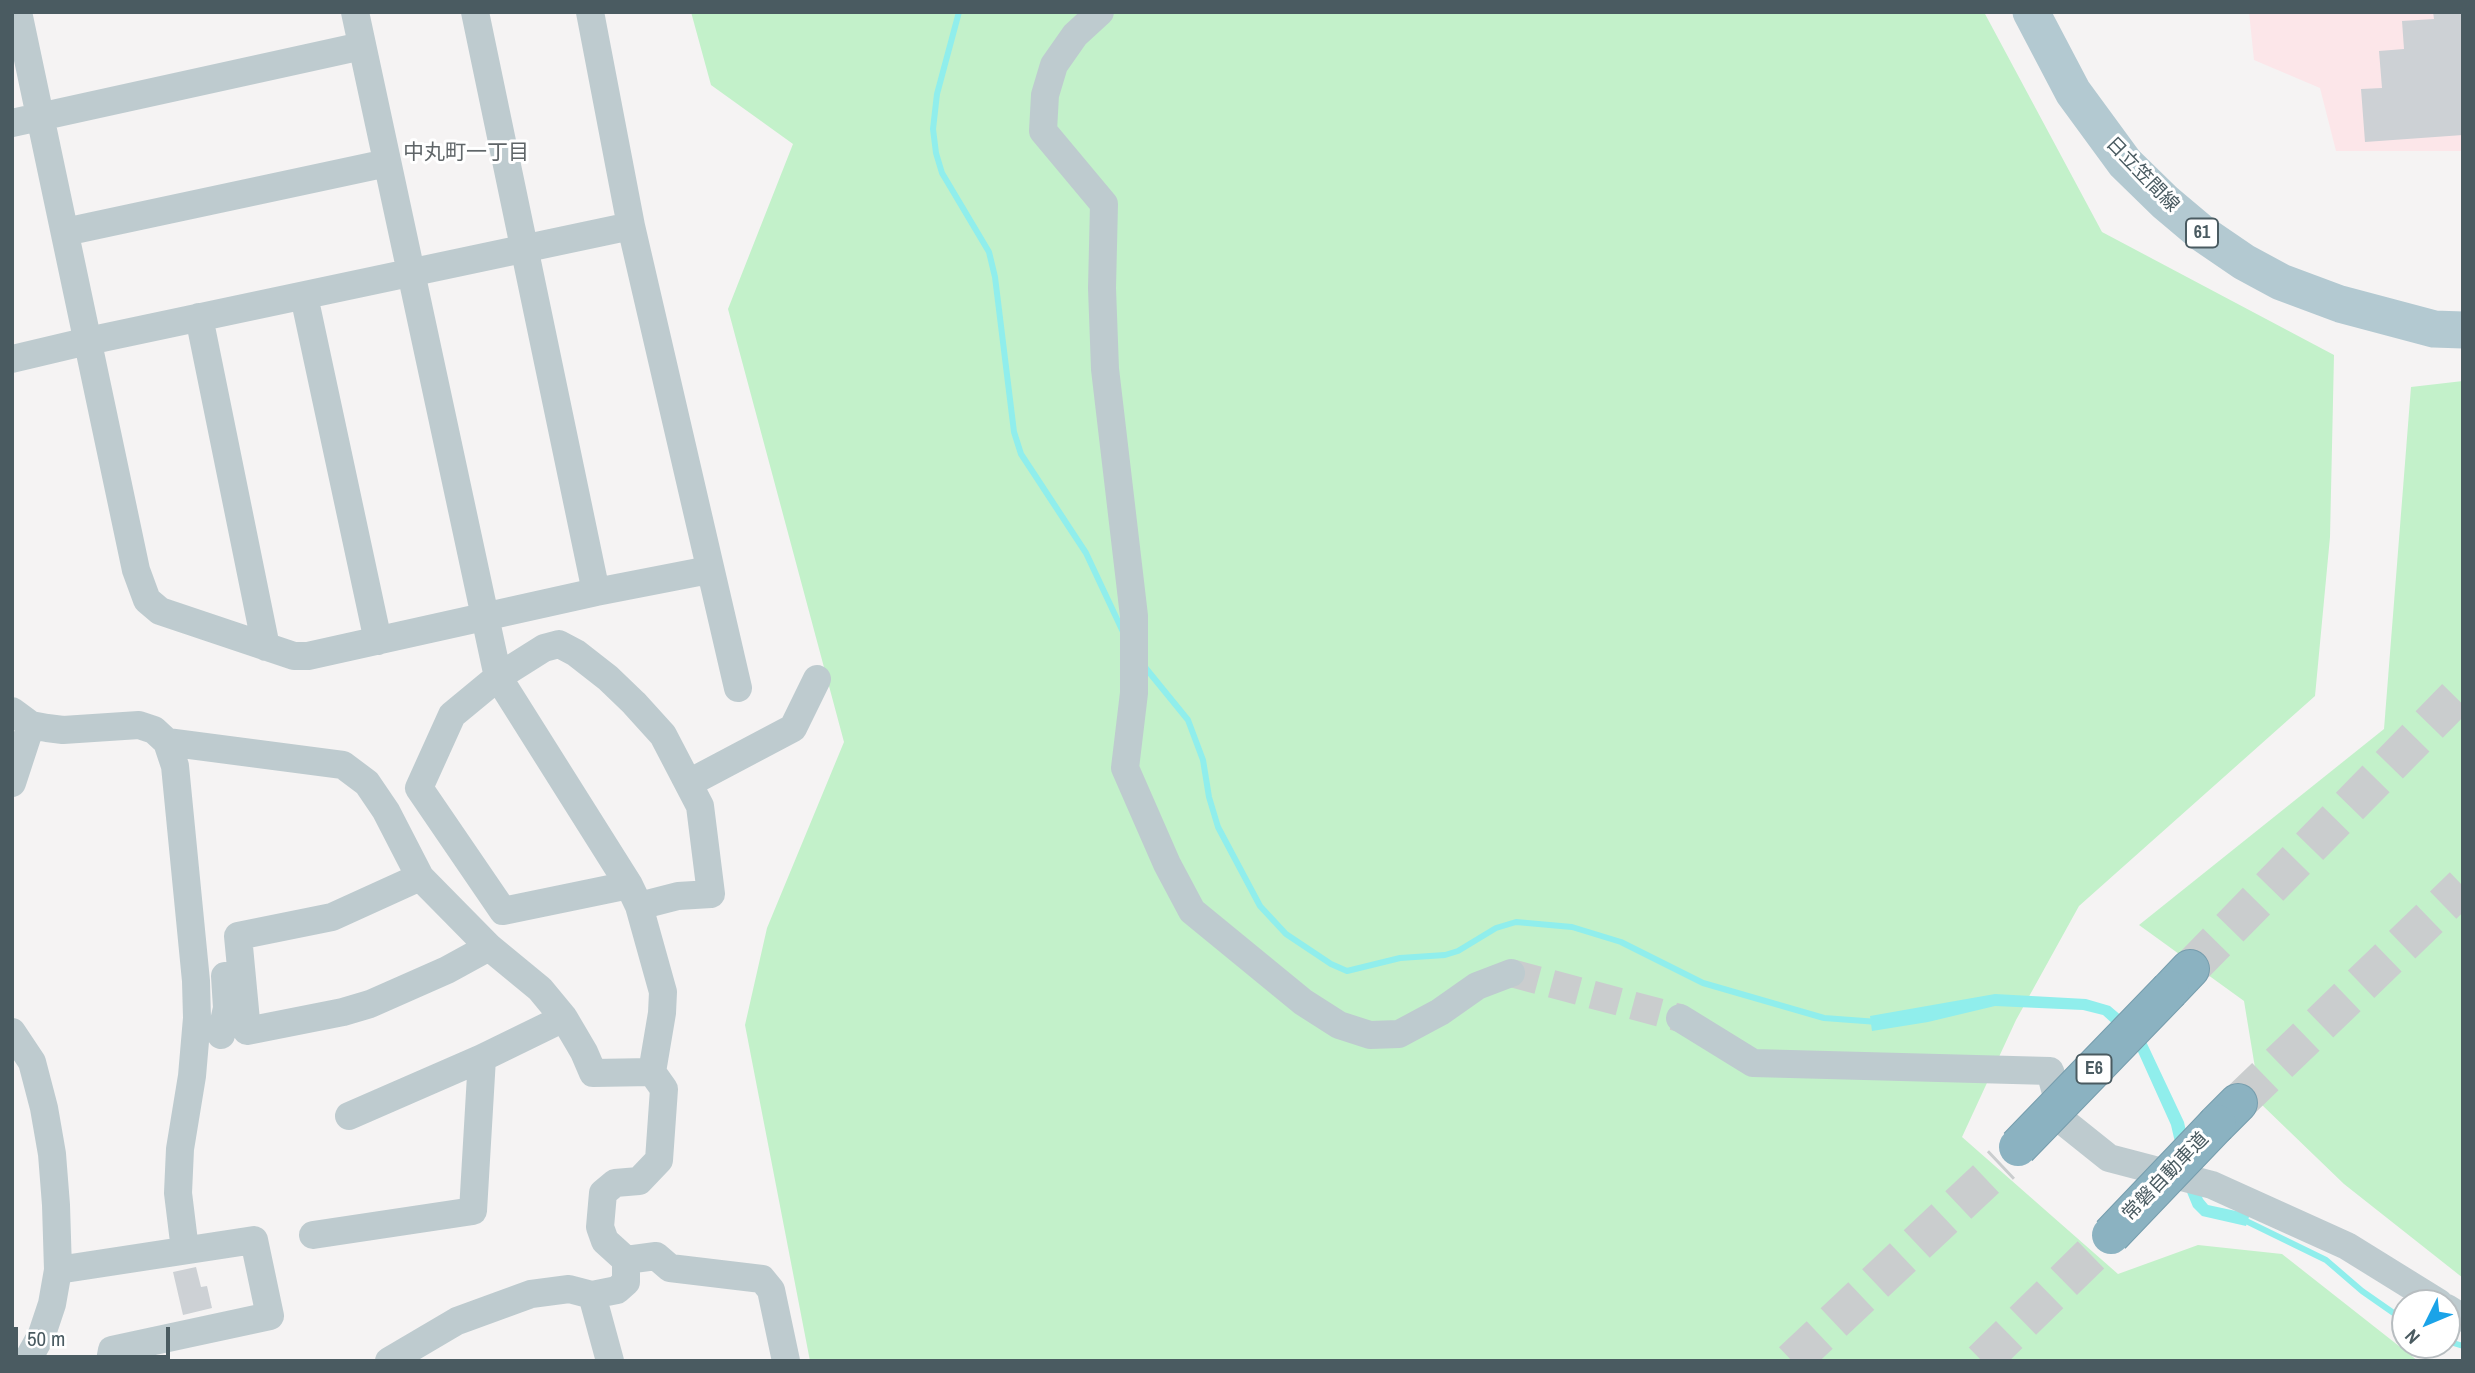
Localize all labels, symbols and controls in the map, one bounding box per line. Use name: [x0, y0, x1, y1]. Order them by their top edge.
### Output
street label: 日立笠間線: [2101, 133, 2183, 217]
district label: 中丸町一丁目: [403, 140, 529, 166]
road number: 61: [2186, 218, 2218, 247]
road number: E6: [2076, 1054, 2112, 1084]
street label: 常磐自動車道: [2118, 1128, 2214, 1226]
north arrow: [2391, 1289, 2461, 1359]
scale bar: [18, 1314, 173, 1358]
text: 50 m: [27, 1324, 65, 1353]
text: N: [2399, 1324, 2425, 1350]

